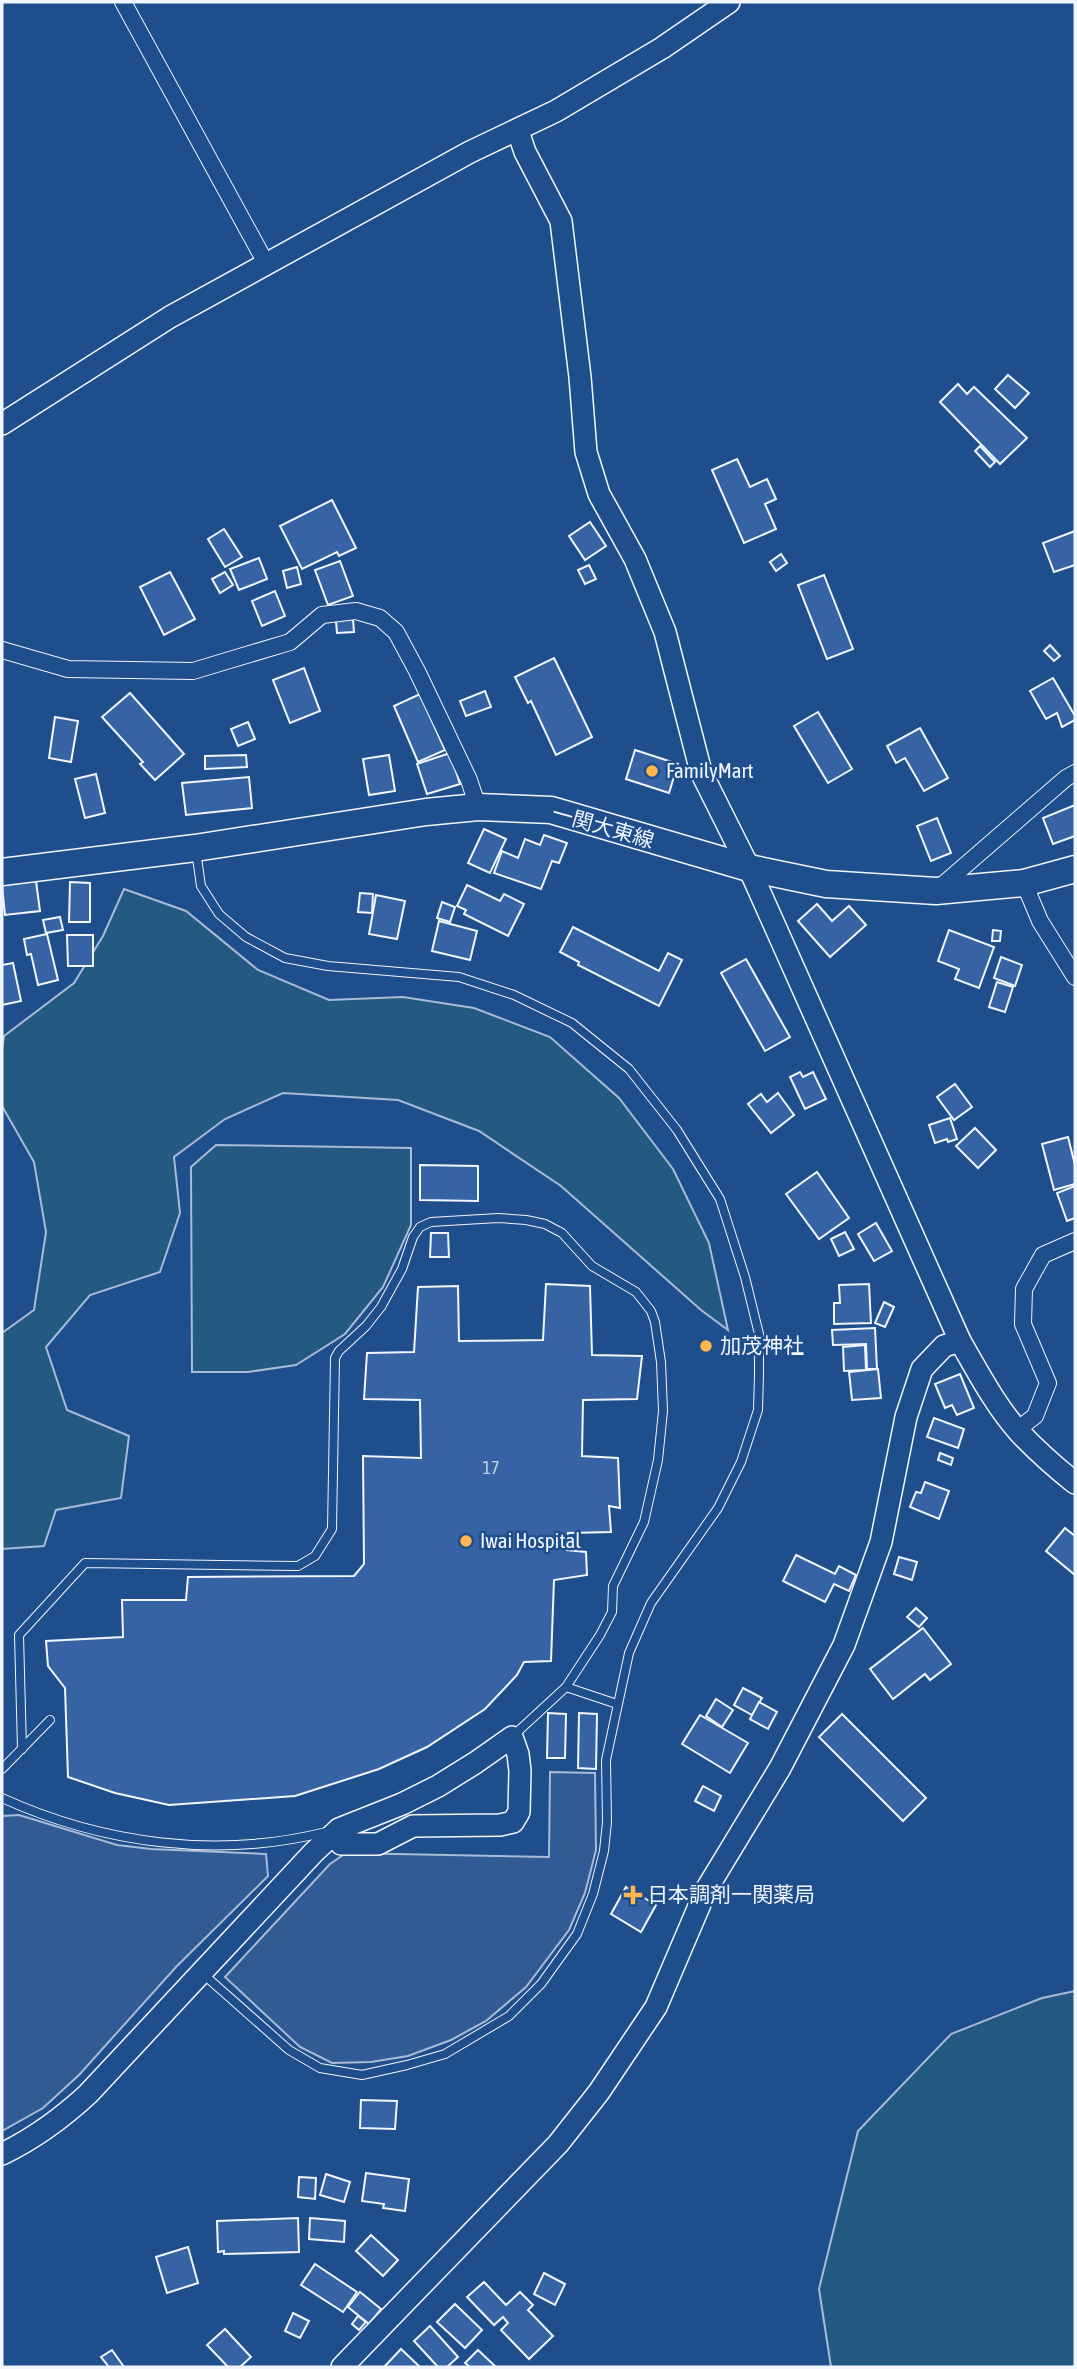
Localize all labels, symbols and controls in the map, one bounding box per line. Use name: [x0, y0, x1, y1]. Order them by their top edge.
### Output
place label: FamilyMart: [666, 758, 754, 782]
marker: FamilyMart: [644, 763, 660, 779]
street label: 一関大東線: [550, 800, 657, 852]
place label: 加茂神社: [720, 1333, 804, 1357]
marker: 加茂神社: [698, 1338, 714, 1354]
house number: 17: [483, 1457, 499, 1478]
place label: Iwai Hospital: [480, 1528, 581, 1552]
marker: Iwai Hospital: [458, 1533, 474, 1549]
place label: 日本調剤一関薬局: [647, 1882, 815, 1906]
marker: 日本調剤一関薬局: [625, 1887, 641, 1903]

